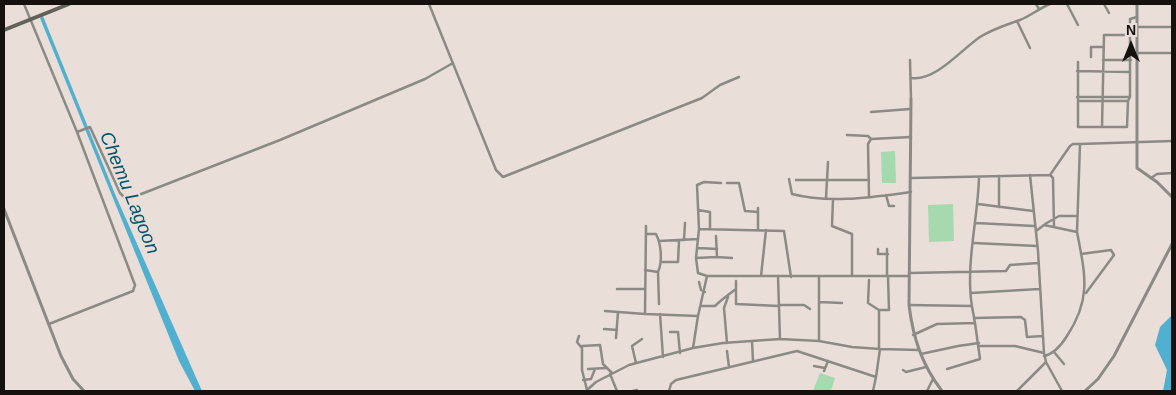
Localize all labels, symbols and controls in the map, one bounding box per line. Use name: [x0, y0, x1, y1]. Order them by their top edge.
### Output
north arrow: [1106, 20, 1156, 70]
text: N: [1126, 22, 1136, 38]
water label: Chemu Lagoon: [94, 128, 164, 258]

